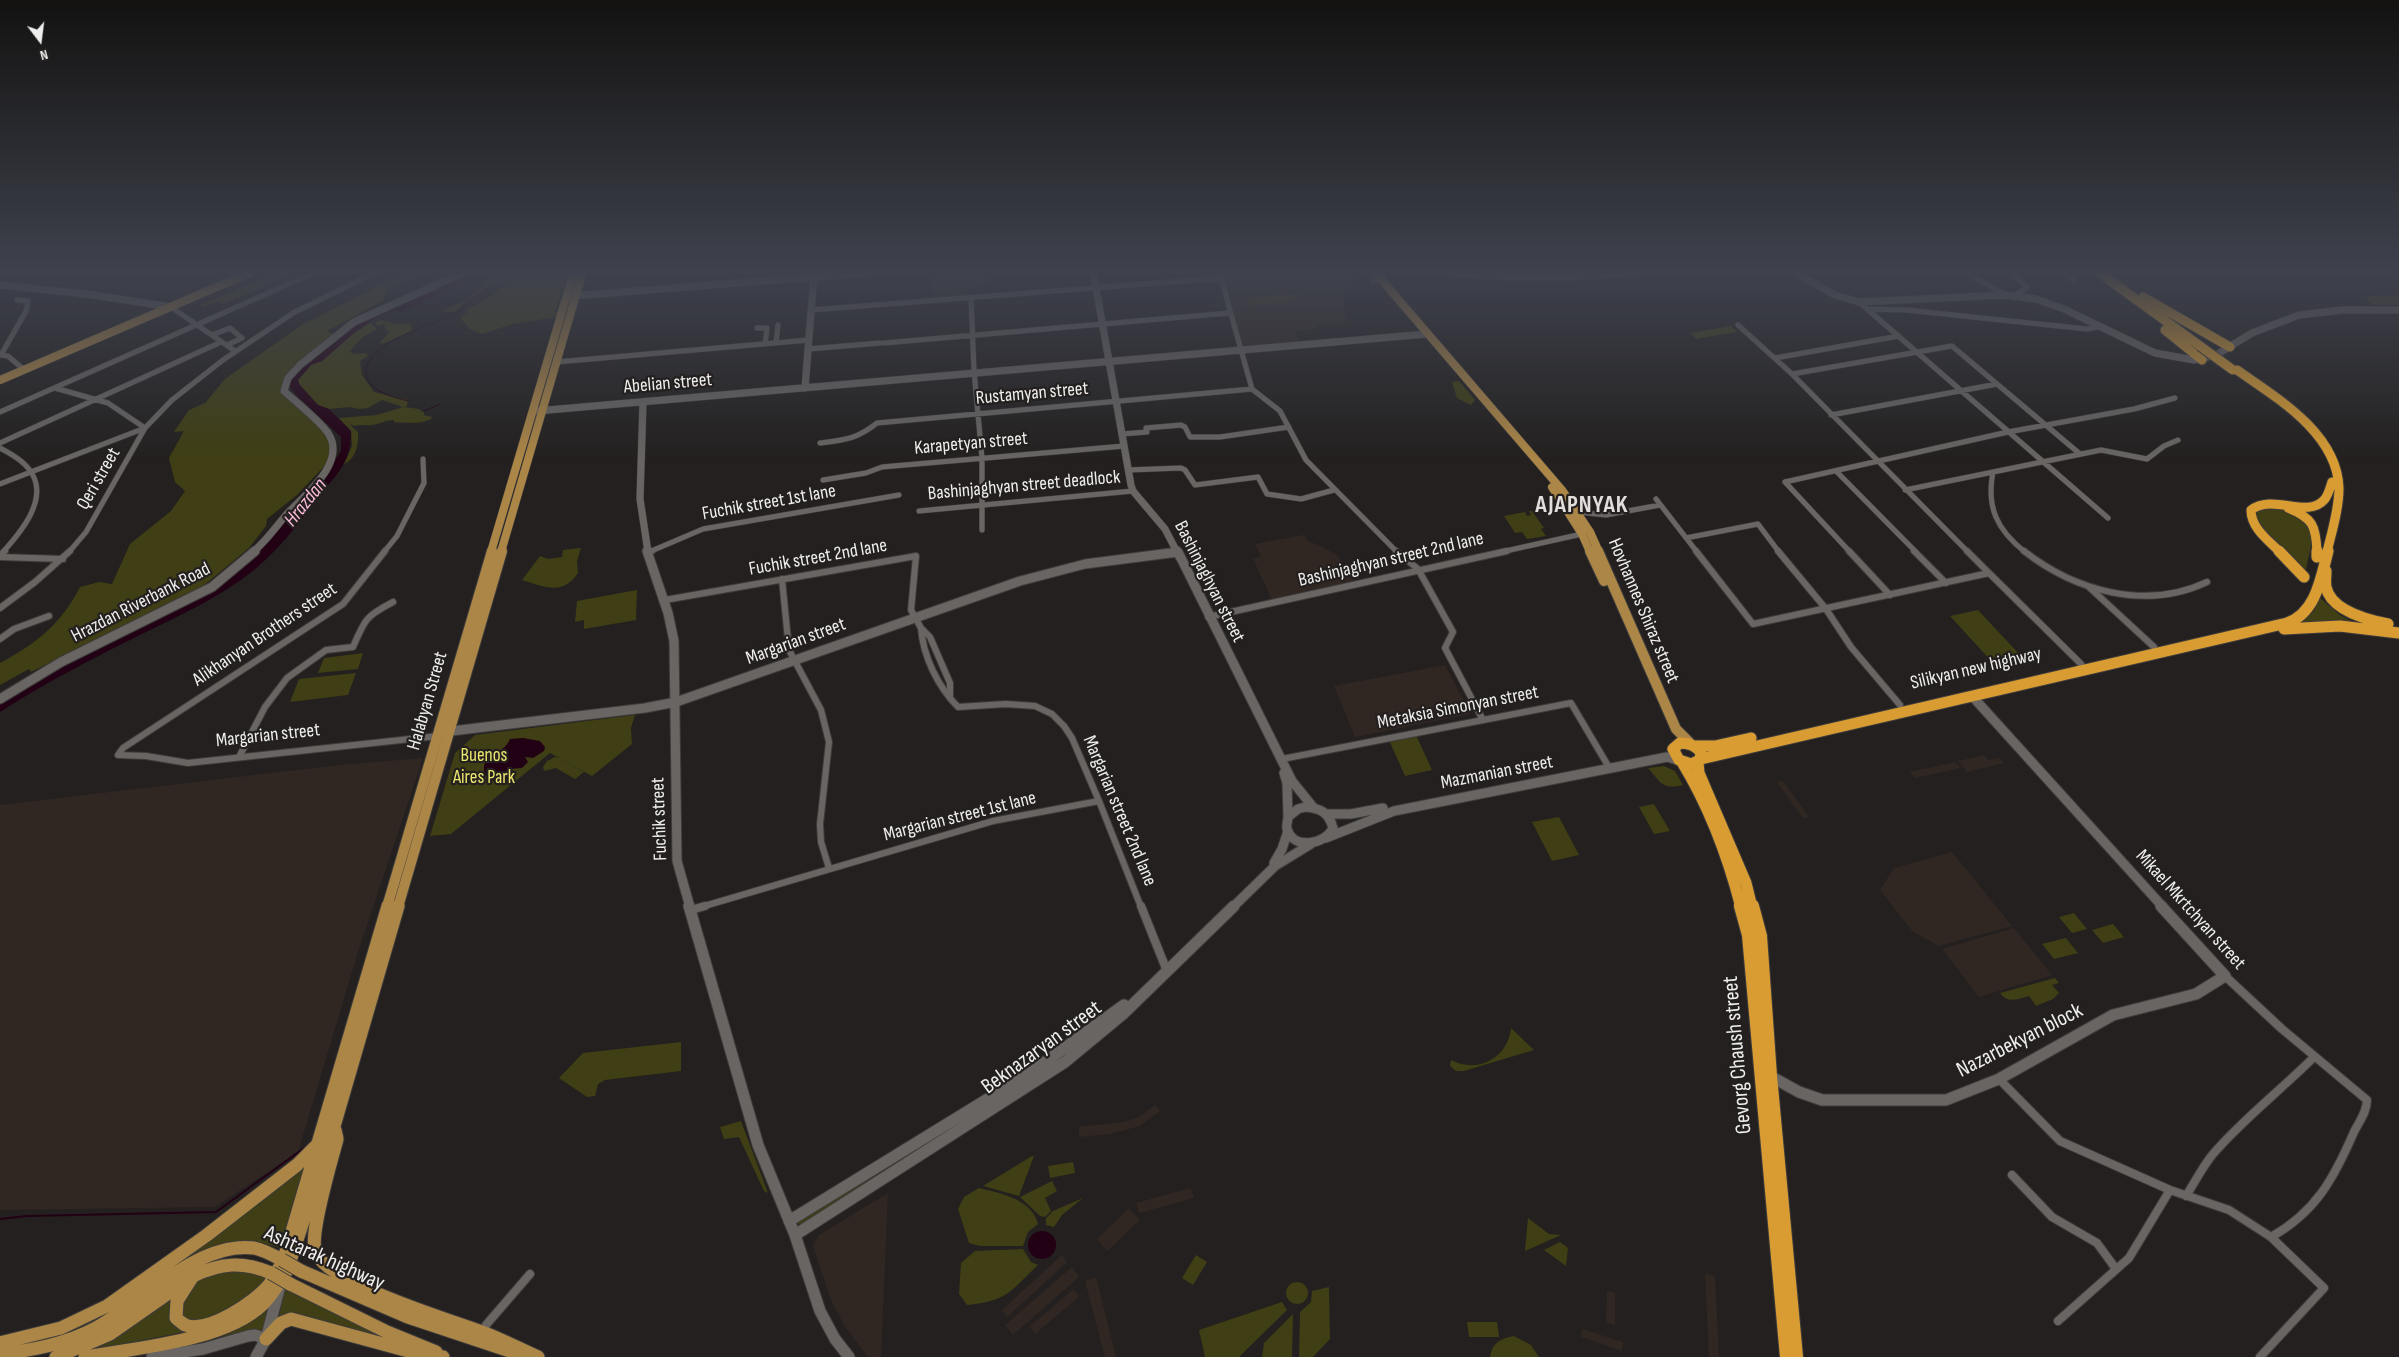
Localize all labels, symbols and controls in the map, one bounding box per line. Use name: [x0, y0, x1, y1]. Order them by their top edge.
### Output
north arrow: [15, 15, 65, 65]
text: N: [38, 46, 50, 64]
street label: Abelian street: [623, 369, 713, 399]
street label: Rustamyan street: [975, 378, 1089, 410]
street label: Karapetyan street: [913, 428, 1029, 460]
street label: Qeri street: [72, 444, 126, 514]
street label: Bashinjaghyan street deadlock: [927, 466, 1121, 506]
water label: Hrazdan: [279, 474, 333, 532]
street label: Fuchik street 1st lane: [700, 480, 838, 526]
district label: AJAPNYAK: [1534, 492, 1630, 520]
street label: Bashinjaghyan street: [1169, 518, 1249, 646]
street label: Bashinjaghyan street 2nd lane: [1296, 528, 1486, 592]
street label: Fuchik street 2nd lane: [747, 535, 889, 581]
street label: Hovhannes Shiraz street: [1602, 535, 1684, 687]
street label: Hrazdan Riverbank Road: [68, 558, 214, 648]
street label: Alikhanyan Brothers street: [189, 578, 341, 692]
street label: Margarian street: [743, 613, 849, 671]
street label: Silikyan new highway: [1908, 643, 2044, 695]
street label: Halabyan Street: [403, 649, 453, 753]
street label: Metaksia Simonyan street: [1375, 681, 1541, 735]
street label: Margarian street: [215, 719, 321, 753]
street label: Margarian street 2nd lane: [1077, 732, 1161, 890]
park label: Buenos Aires Park: [453, 745, 515, 789]
street label: Mazmanian street: [1439, 751, 1555, 795]
street label: Fuchik street: [647, 777, 673, 861]
street label: Margarian street 1st lane: [881, 787, 1039, 847]
street label: Mikael Mkrtchyan street: [2130, 845, 2250, 975]
street label: Gevorg Chaush street: [1718, 975, 1758, 1135]
street label: Beknazaryan street: [977, 996, 1107, 1100]
street label: Nazarbekyan block: [1953, 998, 2087, 1084]
street label: Ashtarak highway: [260, 1221, 388, 1297]

